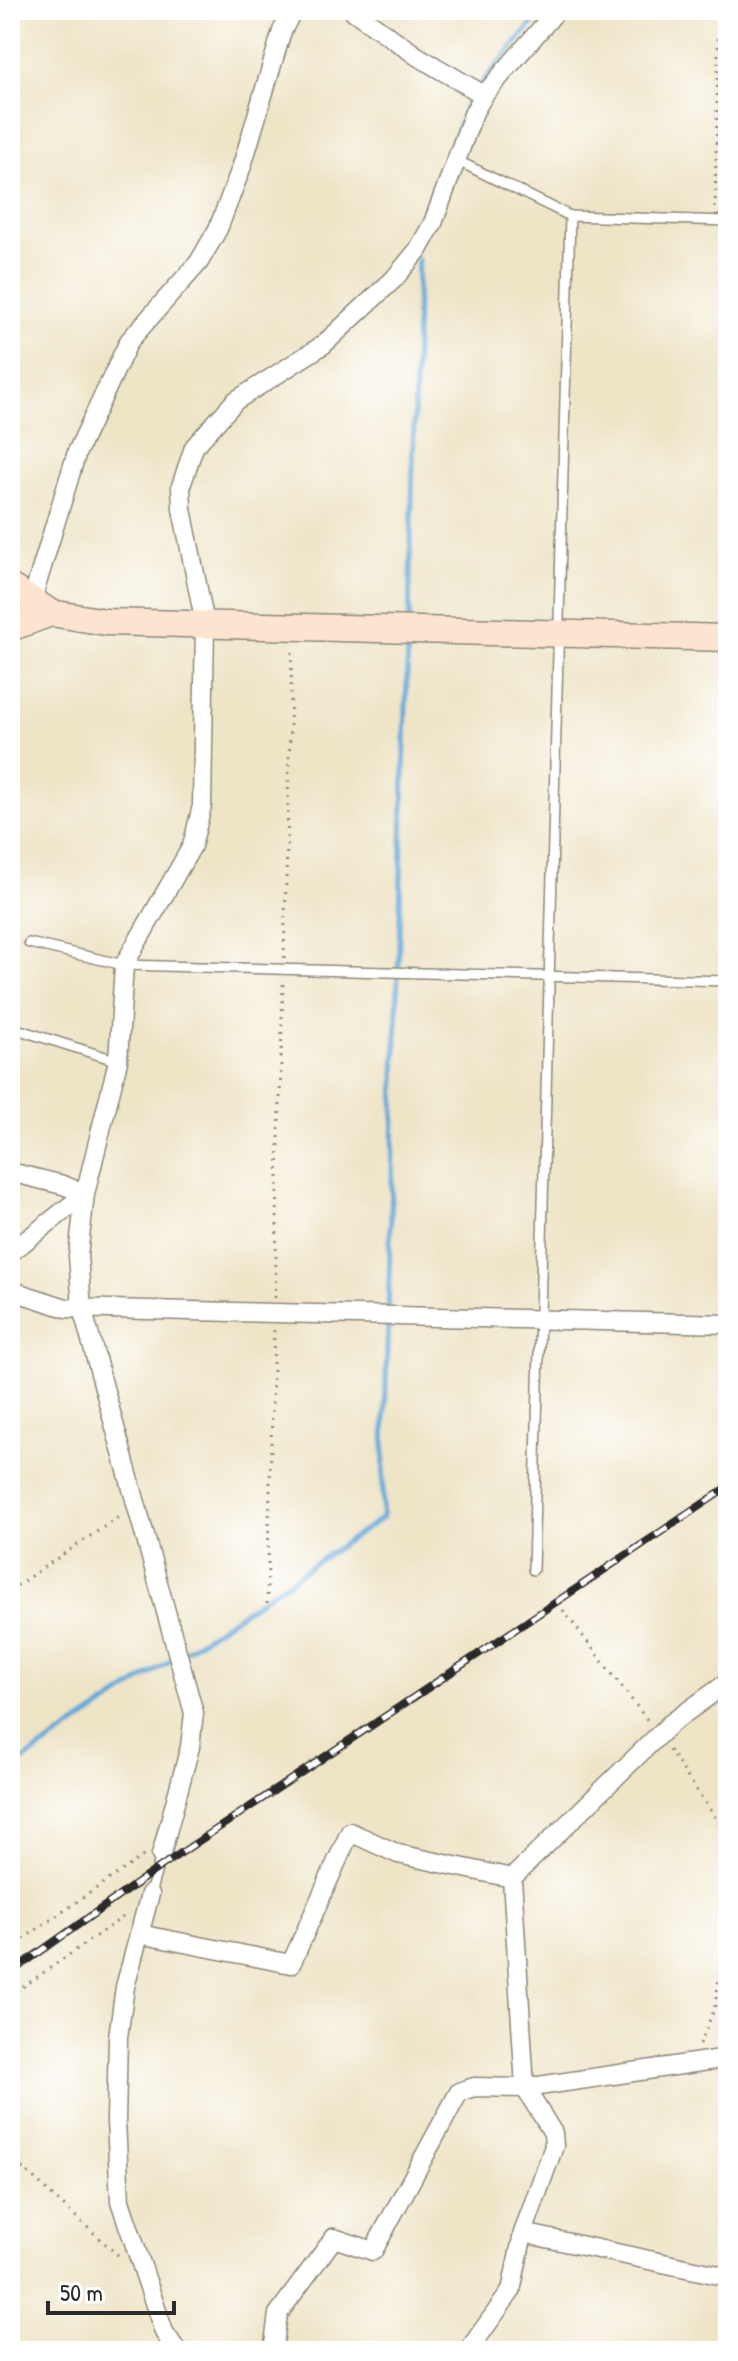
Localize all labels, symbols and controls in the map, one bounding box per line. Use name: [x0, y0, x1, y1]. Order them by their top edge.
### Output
scale bar: [48, 2265, 174, 2315]
text: 50 m: [60, 2276, 103, 2308]

